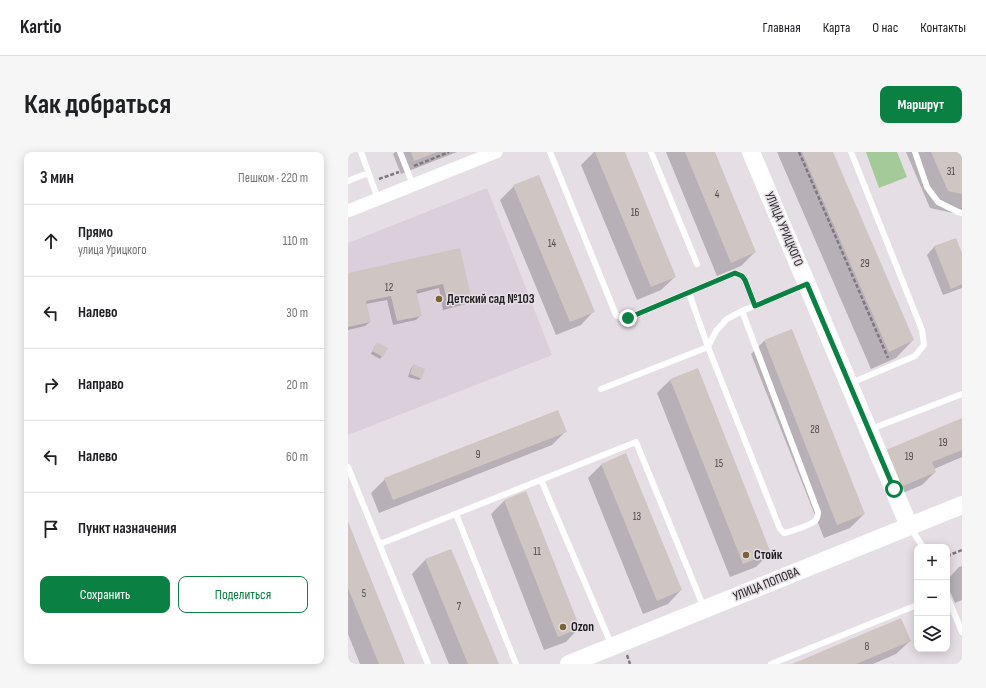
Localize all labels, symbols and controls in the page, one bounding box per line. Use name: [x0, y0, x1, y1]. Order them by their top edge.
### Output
text: Kartio: [20, 16, 62, 39]
text: Главная: [763, 19, 801, 36]
text: Карта: [823, 19, 850, 36]
text: О нас: [872, 19, 898, 36]
text: Контакты: [920, 19, 966, 36]
button: Маршрут: [880, 86, 962, 123]
text: Как добраться: [24, 88, 171, 121]
house number: 31: [947, 165, 955, 178]
text: 3 мин: [40, 168, 74, 188]
text: Пешком · 220 m: [238, 170, 308, 186]
house number: 4: [715, 188, 720, 201]
street label: УЛИЦА УРИЦКОГО: [761, 189, 807, 269]
house number: 16: [631, 206, 640, 219]
text: Прямо: [78, 223, 113, 242]
icon: ahead: [40, 230, 62, 252]
text: 110 m: [283, 233, 308, 249]
house number: 14: [548, 237, 557, 250]
text: улица Урицкого: [78, 242, 147, 258]
house number: 29: [860, 257, 870, 270]
house number: 12: [385, 281, 394, 294]
place label: Детский сад №103: [447, 291, 535, 307]
marker: Детский сад №103: [434, 294, 444, 304]
icon: left: [40, 302, 62, 324]
text: Налево: [78, 303, 118, 322]
text: 30 m: [286, 305, 308, 321]
route end: [619, 309, 637, 327]
icon: right: [40, 374, 62, 396]
text: Направо: [78, 375, 124, 394]
text: 20 m: [286, 377, 308, 393]
house number: 28: [810, 423, 820, 436]
house number: 19: [939, 436, 947, 449]
icon: left: [40, 446, 62, 468]
text: Налево: [78, 447, 118, 466]
house number: 9: [476, 448, 481, 461]
text: 60 m: [286, 449, 308, 465]
house number: 19: [905, 450, 913, 463]
house number: 15: [715, 457, 723, 470]
route start: [885, 480, 903, 498]
house number: 13: [633, 510, 642, 523]
icon: arrive: [40, 518, 62, 540]
text: Пункт назначения: [78, 519, 176, 538]
map controls: [914, 544, 950, 652]
button: +: [914, 544, 950, 580]
house number: 11: [533, 545, 541, 558]
place label: Стойк: [754, 547, 783, 563]
marker: Стойк: [741, 550, 751, 560]
street label: УЛИЦА ПОПОВА: [731, 563, 802, 604]
button: Сохранить: [40, 576, 170, 613]
button: Поделиться: [178, 576, 308, 613]
button: −: [914, 580, 950, 616]
house number: 5: [362, 587, 366, 600]
house number: 7: [457, 600, 462, 613]
button: layers: [914, 616, 950, 652]
place label: Ozon: [571, 619, 594, 635]
marker: Ozon: [558, 622, 568, 632]
house number: 8: [865, 640, 870, 653]

